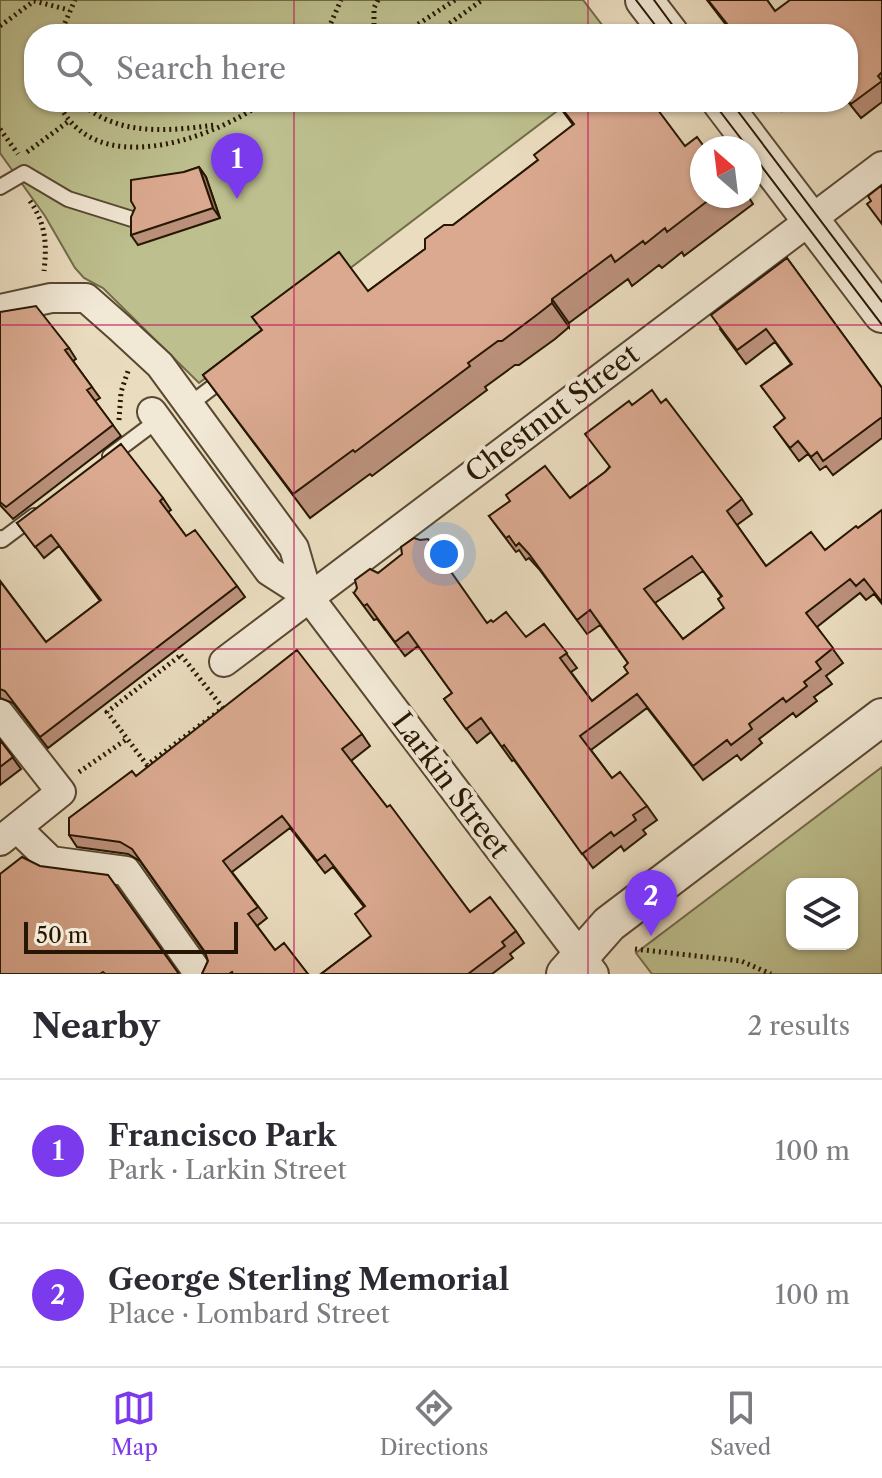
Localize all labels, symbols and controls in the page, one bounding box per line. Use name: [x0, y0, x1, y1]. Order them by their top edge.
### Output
search box: [24, 24, 858, 112]
icon: search: [52, 46, 96, 90]
text: Search here: [116, 50, 286, 87]
pin: 1: [211, 133, 263, 199]
north arrow: [690, 136, 762, 208]
street label: Chestnut Street: [459, 337, 645, 489]
your location: [424, 534, 464, 574]
street label: Larkin Street: [385, 705, 517, 865]
pin: 2: [625, 870, 677, 936]
map controls: [786, 878, 858, 950]
button: layers: [786, 878, 858, 950]
scale bar: [24, 918, 238, 954]
text: 50 m: [36, 922, 88, 949]
text: Nearby: [32, 1005, 160, 1047]
text: 2 results: [747, 1010, 850, 1042]
text: Francisco Park: [108, 1117, 336, 1154]
text: 1: [52, 1135, 64, 1167]
text: 100 m: [775, 1135, 850, 1167]
text: Park · Larkin Street: [108, 1154, 347, 1186]
text: George Sterling Memorial: [108, 1261, 509, 1298]
text: 2: [50, 1279, 66, 1311]
text: 100 m: [775, 1279, 850, 1311]
text: Place · Lombard Street: [108, 1298, 390, 1330]
tab: Map: [111, 1386, 158, 1461]
tab: Directions: [380, 1386, 488, 1461]
tab: Saved: [710, 1386, 771, 1461]

